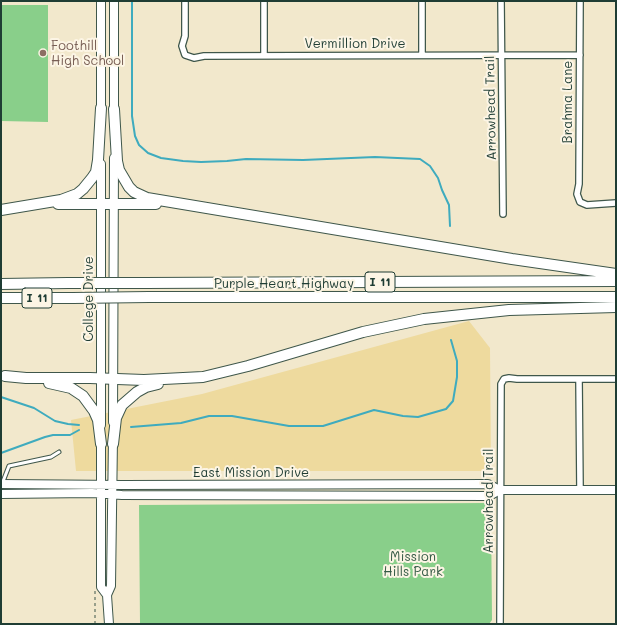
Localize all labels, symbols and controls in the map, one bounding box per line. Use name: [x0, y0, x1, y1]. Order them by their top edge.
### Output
street label: Vermillion Drive: [304, 36, 406, 52]
place label: Foothill High School: [51, 38, 124, 69]
marker: Foothill High School: [38, 48, 48, 58]
street label: Arrowhead Trail: [482, 55, 500, 161]
street label: Brahma Lane: [560, 61, 576, 143]
street label: College Drive: [81, 256, 97, 342]
road number: I 11: [365, 272, 395, 292]
street label: Purple Heart Highway: [214, 276, 354, 292]
road number: I 11: [22, 288, 52, 308]
street label: Arrowhead Trail: [481, 449, 497, 553]
street label: East Mission Drive: [193, 465, 309, 481]
park label: Mission Hills Park: [383, 549, 443, 580]

